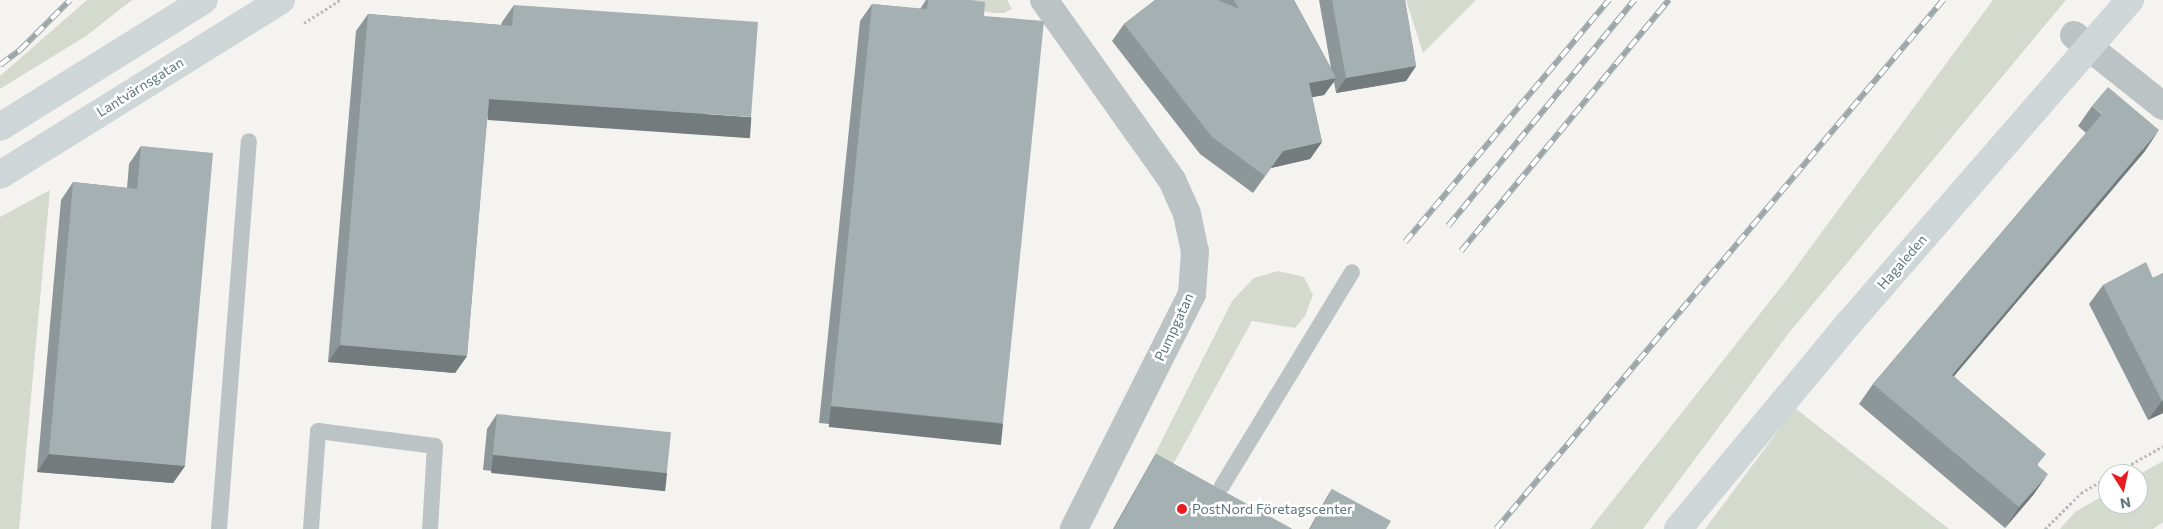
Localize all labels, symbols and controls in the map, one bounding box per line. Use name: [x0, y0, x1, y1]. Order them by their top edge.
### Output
street label: Lantvärnsgatan: [93, 54, 187, 120]
street label: Hagaleden: [1874, 231, 1930, 293]
street label: Pumpgatan: [1151, 290, 1197, 364]
north arrow: [2098, 464, 2148, 514]
text: N: [2119, 494, 2132, 513]
place label: PostNord Företagscenter: [1192, 501, 1353, 517]
marker: PostNord Företagscenter: [1176, 503, 1188, 515]

